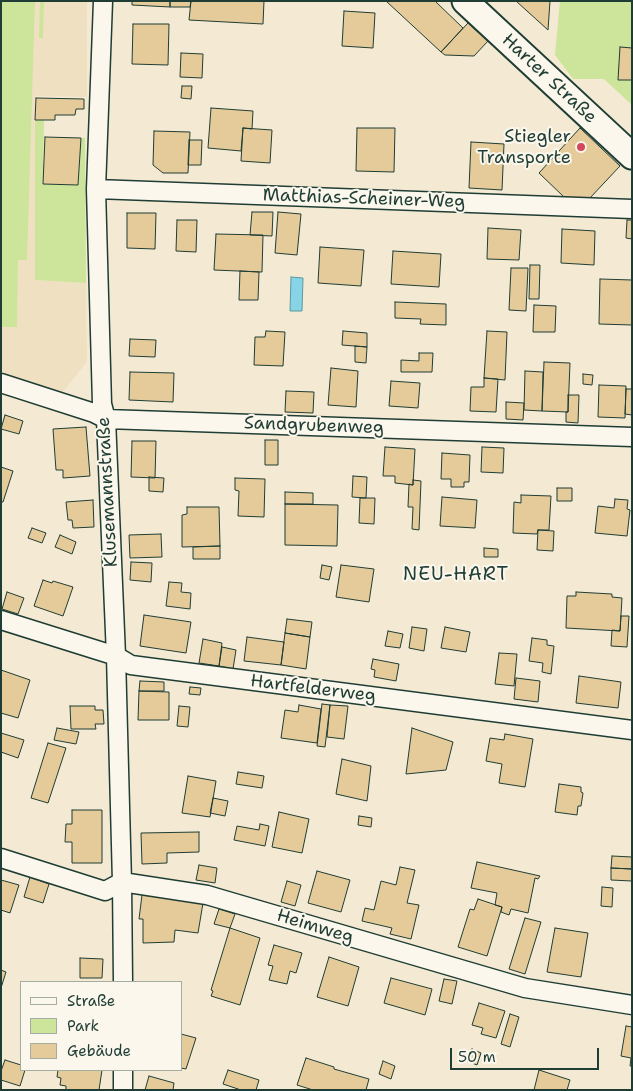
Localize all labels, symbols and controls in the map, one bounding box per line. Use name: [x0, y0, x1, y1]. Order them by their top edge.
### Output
street label: Harter Straße: [497, 30, 601, 128]
place label: Stiegler Transporte: [477, 126, 571, 168]
marker: Stiegler Transporte: [575, 141, 587, 153]
street label: Matthias-Scheiner-Weg: [262, 185, 466, 213]
street label: Sandgrubenweg: [244, 413, 384, 439]
street label: Klusemannstraße: [93, 416, 123, 568]
district label: NEU-HART: [402, 564, 510, 586]
street label: Hartfelderweg: [249, 671, 377, 707]
street label: Heimweg: [274, 905, 356, 949]
legend: [20, 981, 182, 1071]
text: Straße: [67, 991, 115, 1011]
text: Park: [67, 1016, 99, 1036]
scale bar: [453, 1038, 602, 1070]
text: Gebäude: [67, 1041, 131, 1061]
text: 50 m: [458, 1047, 496, 1067]

